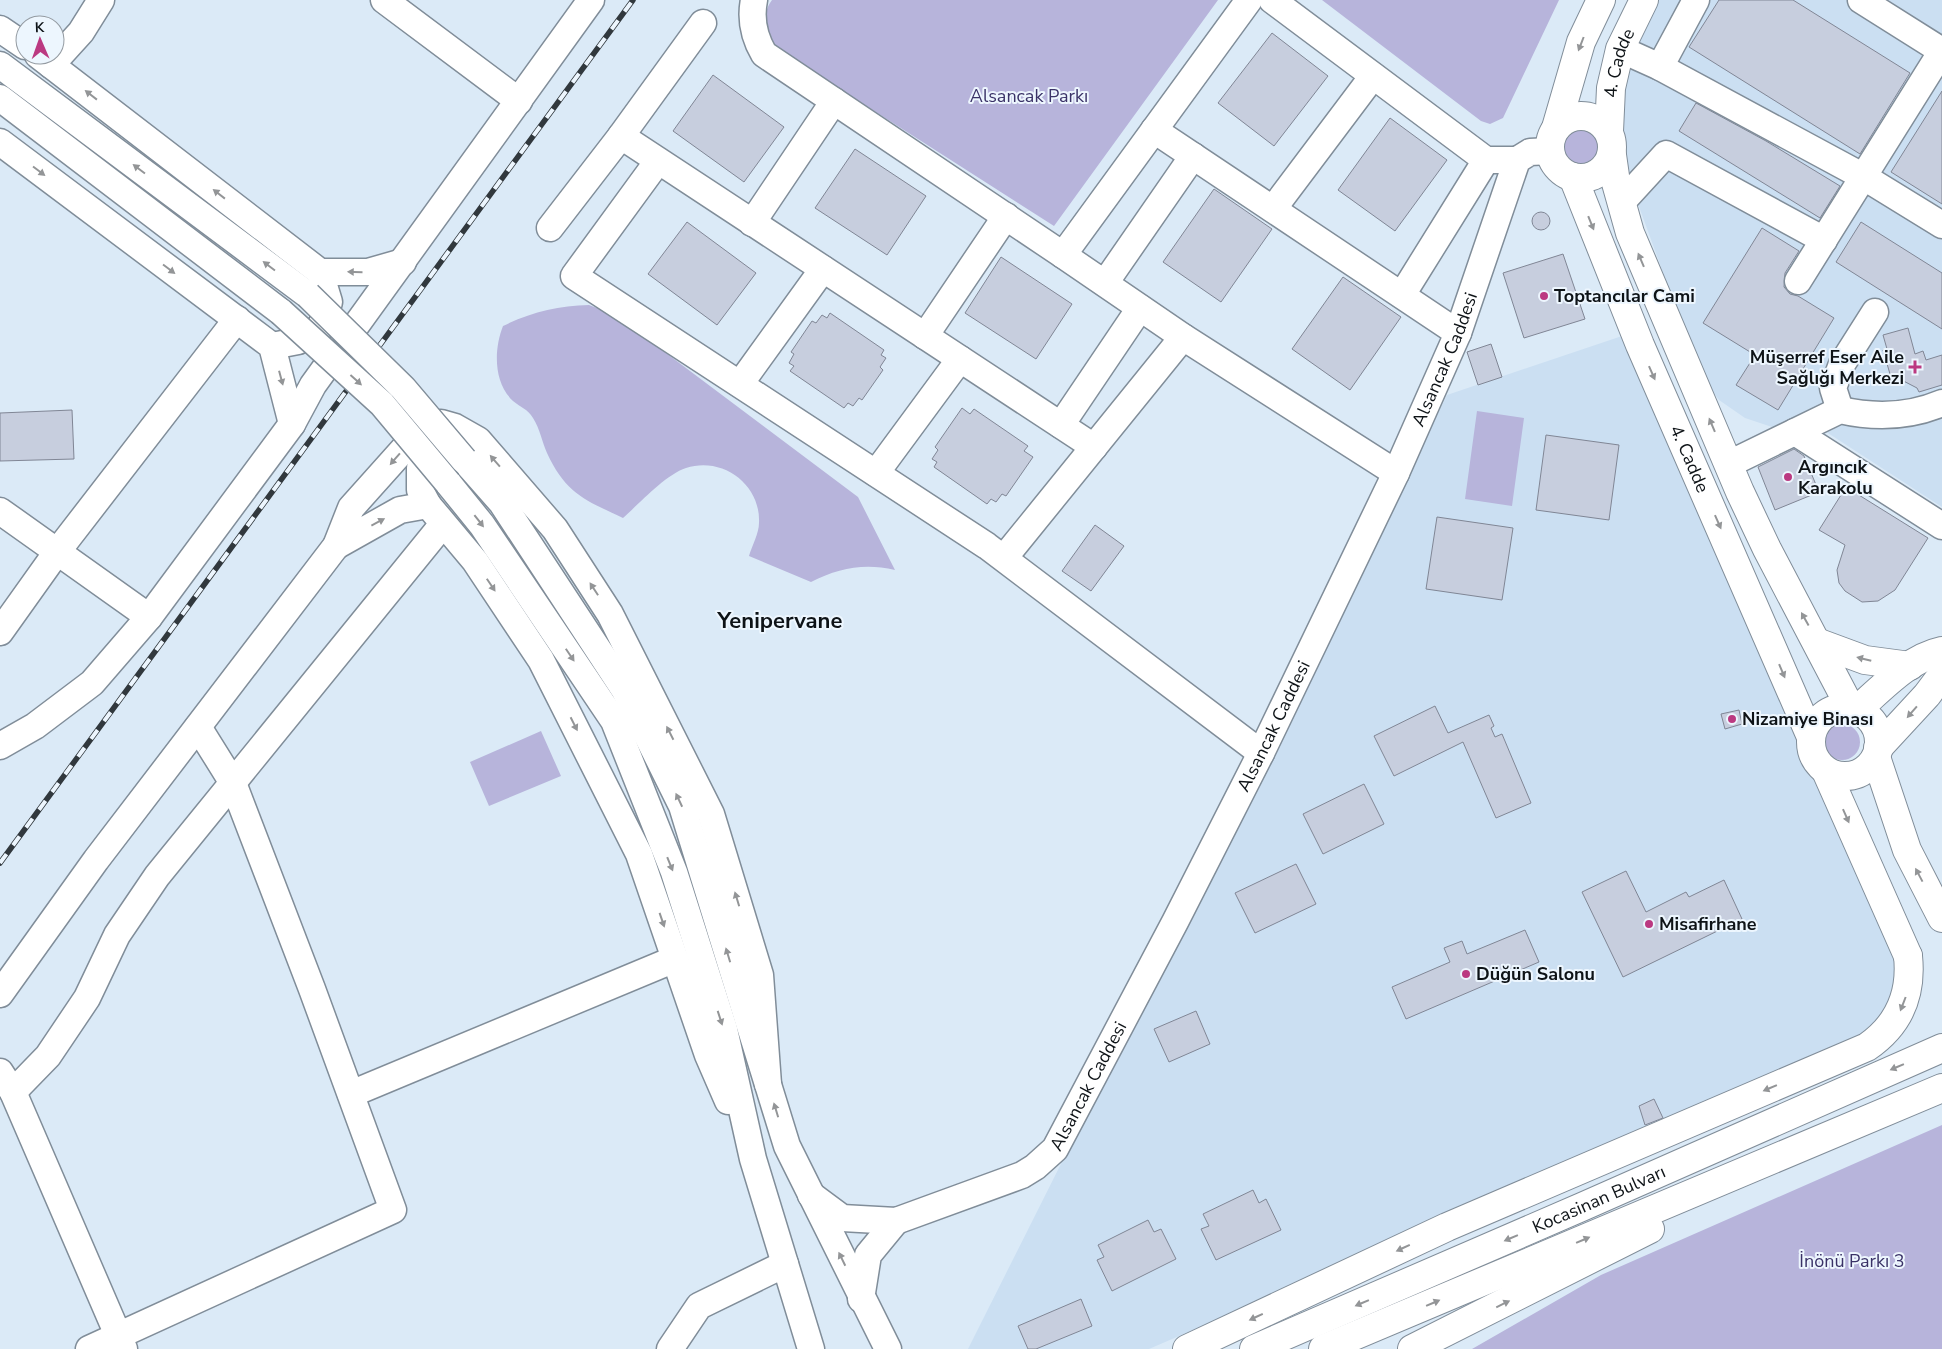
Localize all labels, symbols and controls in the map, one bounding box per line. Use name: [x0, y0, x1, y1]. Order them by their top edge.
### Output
north arrow: [15, 15, 65, 65]
text: K: [35, 18, 45, 37]
street label: 4. Cadde: [1599, 24, 1640, 98]
one-way arrow: [1577, 37, 1584, 52]
park label: Alsancak Parkı: [970, 84, 1088, 108]
one-way arrow: [84, 90, 97, 100]
one-way arrow: [133, 163, 146, 174]
one-way arrow: [32, 166, 46, 176]
one-way arrow: [212, 189, 226, 199]
one-way arrow: [1588, 215, 1595, 230]
one-way arrow: [1637, 253, 1645, 267]
one-way arrow: [262, 261, 276, 271]
one-way arrow: [162, 263, 175, 274]
one-way arrow: [347, 268, 363, 276]
place label: Toptancılar Cami: [1554, 284, 1695, 308]
street label: Alsancak Caddesi: [1406, 289, 1483, 430]
marker: Toptancılar Cami: [1538, 290, 1550, 302]
place label: Müşerref Eser Aile Sağlığı Merkezi: [1750, 345, 1904, 390]
marker: Müşerref Eser Aile Sağlığı Merkezi: [1908, 360, 1922, 374]
one-way arrow: [1648, 366, 1656, 380]
one-way arrow: [278, 370, 286, 385]
one-way arrow: [350, 374, 362, 386]
one-way arrow: [1708, 418, 1716, 433]
street label: 4. Cadde: [1664, 421, 1715, 496]
one-way arrow: [389, 452, 401, 464]
one-way arrow: [489, 455, 501, 467]
place label: Argıncık Karakolu: [1798, 455, 1873, 500]
marker: Argıncık Karakolu: [1782, 471, 1794, 483]
one-way arrow: [473, 514, 484, 527]
one-way arrow: [1714, 515, 1722, 529]
one-way arrow: [372, 517, 385, 526]
one-way arrow: [486, 578, 496, 591]
one-way arrow: [589, 583, 599, 596]
district label: Yenipervane: [717, 606, 842, 636]
one-way arrow: [1801, 612, 1809, 627]
one-way arrow: [565, 649, 575, 662]
one-way arrow: [1856, 655, 1871, 663]
street label: Alsancak Caddesi: [1231, 657, 1316, 796]
one-way arrow: [1779, 664, 1787, 678]
one-way arrow: [1906, 706, 1917, 719]
place label: Nizamiye Binası: [1742, 707, 1873, 731]
marker: Nizamiye Binası: [1726, 713, 1738, 725]
one-way arrow: [570, 717, 578, 731]
one-way arrow: [666, 726, 674, 740]
one-way arrow: [674, 793, 683, 808]
one-way arrow: [1842, 809, 1850, 823]
one-way arrow: [667, 856, 675, 871]
one-way arrow: [1915, 867, 1923, 882]
one-way arrow: [732, 891, 740, 906]
place label: Misafirhane: [1659, 912, 1757, 936]
one-way arrow: [658, 913, 666, 928]
marker: Misafirhane: [1643, 918, 1655, 930]
one-way arrow: [724, 948, 731, 963]
place label: Düğün Salonu: [1476, 962, 1595, 986]
marker: Düğün Salonu: [1460, 968, 1472, 980]
one-way arrow: [1899, 997, 1907, 1012]
one-way arrow: [717, 1011, 725, 1026]
street label: Alsancak Caddesi: [1044, 1017, 1132, 1155]
one-way arrow: [1889, 1063, 1904, 1071]
one-way arrow: [1763, 1085, 1777, 1093]
one-way arrow: [772, 1103, 780, 1118]
street label: Kocasinan Bulvarı: [1529, 1160, 1669, 1239]
one-way arrow: [1504, 1235, 1518, 1243]
one-way arrow: [1576, 1235, 1590, 1243]
one-way arrow: [1396, 1244, 1410, 1252]
park label: İnönü Parkı 3: [1799, 1249, 1905, 1273]
one-way arrow: [838, 1252, 846, 1266]
one-way arrow: [1426, 1298, 1440, 1306]
one-way arrow: [1354, 1299, 1369, 1307]
one-way arrow: [1496, 1300, 1510, 1308]
one-way arrow: [1248, 1312, 1263, 1321]

